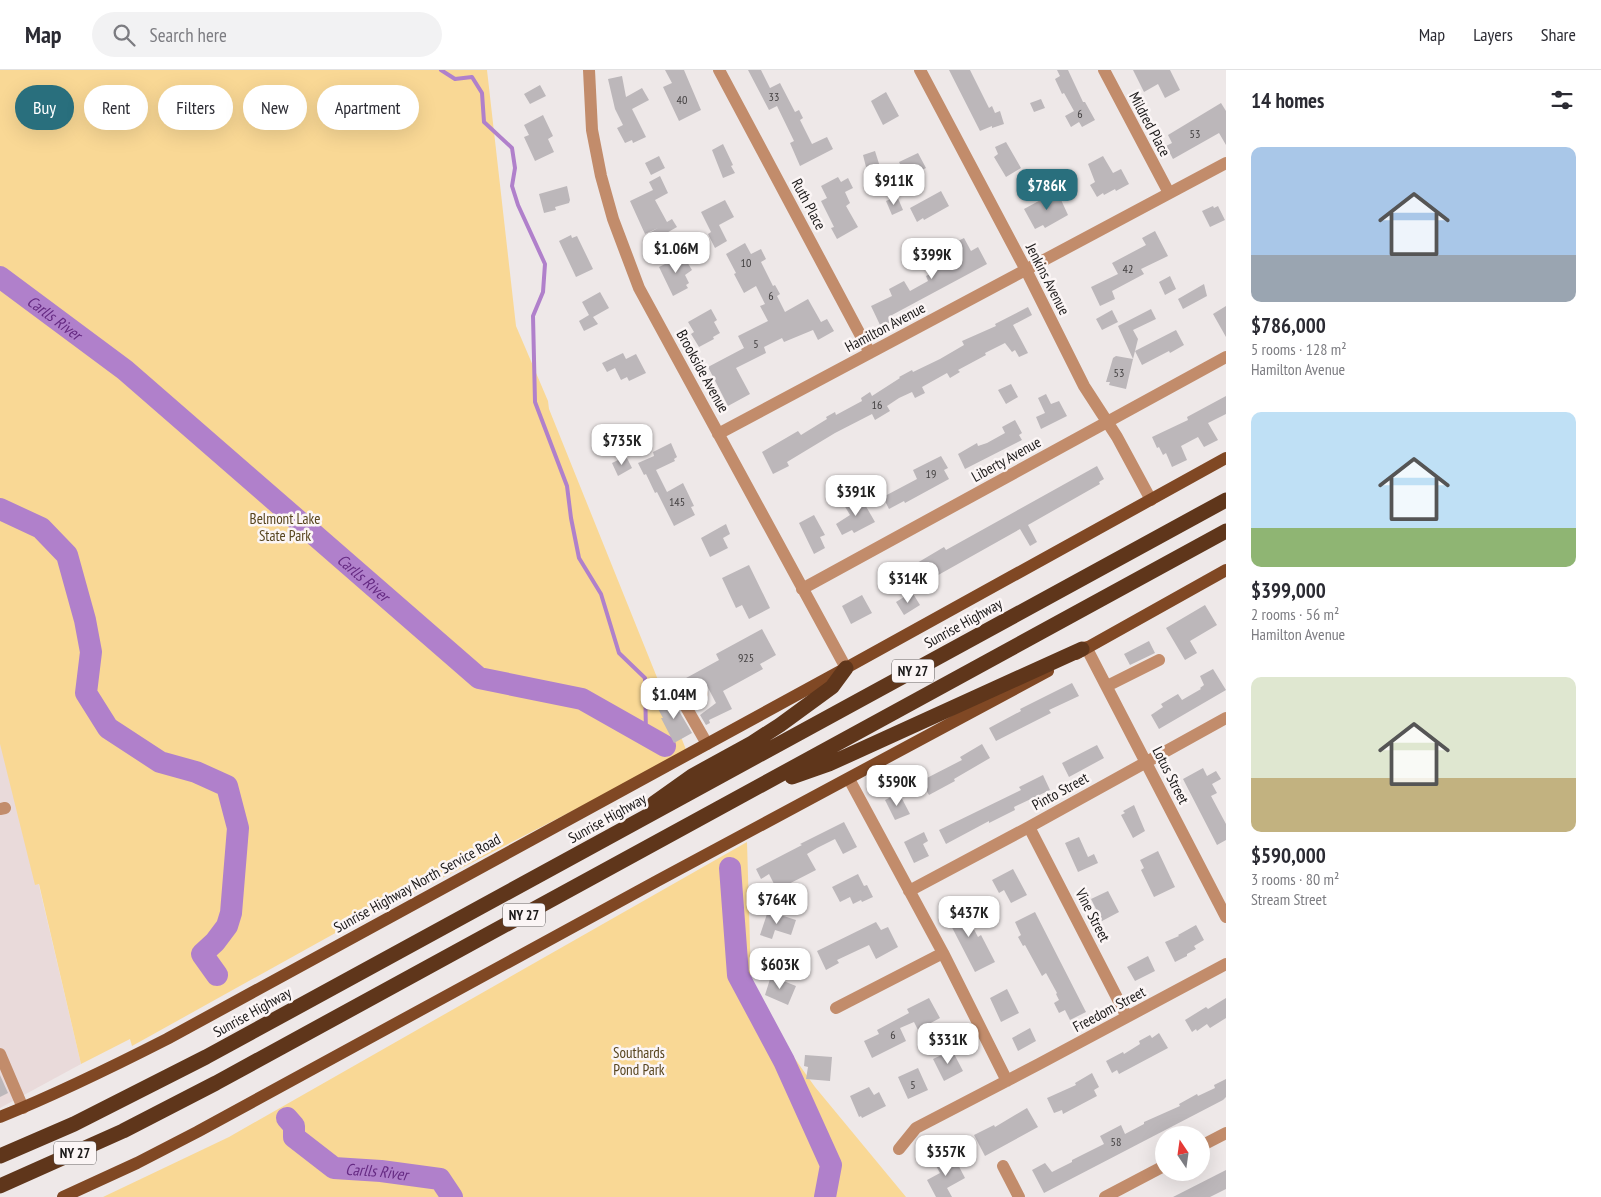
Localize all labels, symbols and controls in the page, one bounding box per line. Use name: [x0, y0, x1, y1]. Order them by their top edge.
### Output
search box: [92, 12, 442, 57]
text: Map: [25, 19, 62, 50]
icon: search: [110, 21, 138, 49]
text: Search here: [150, 23, 227, 47]
text: Map: [1419, 23, 1445, 46]
text: Layers: [1473, 23, 1513, 46]
text: Share: [1541, 23, 1576, 46]
chip: Buy: [15, 85, 74, 130]
chip: Rent: [84, 85, 148, 130]
chip: Filters: [158, 85, 233, 130]
chip: New: [243, 85, 307, 130]
chip: Apartment: [317, 85, 419, 130]
icon: filters: [1548, 86, 1576, 114]
text: 14 homes: [1251, 87, 1324, 114]
street label: Mildred Place: [1125, 88, 1175, 160]
house number: 33: [769, 89, 779, 104]
house number: 40: [677, 92, 687, 107]
house number: 6: [1077, 106, 1083, 121]
house number: 53: [1190, 126, 1200, 141]
pin: $911K: [859, 164, 929, 206]
pin: $786K: [1012, 168, 1082, 211]
text: $911K: [875, 170, 913, 190]
street label: Ruth Place: [788, 175, 830, 233]
text: $786K: [1028, 175, 1066, 195]
icon: home: [1369, 179, 1459, 269]
pin: $1.06M: [635, 232, 717, 274]
text: $1.06M: [654, 238, 698, 258]
pin: $399K: [897, 238, 967, 280]
street label: Jenkins Avenue: [1021, 239, 1074, 318]
text: $399K: [913, 244, 951, 264]
house number: 10: [741, 255, 751, 270]
house number: 42: [1123, 261, 1133, 276]
house number: 6: [768, 288, 774, 303]
water label: Carlls River: [23, 291, 88, 346]
street label: Hamilton Avenue: [842, 298, 928, 356]
text: $786,000: [1251, 312, 1326, 339]
street label: Brookside Avenue: [672, 326, 734, 416]
house number: 5: [753, 336, 759, 351]
text: 5 rooms · 128 m²: [1251, 339, 1347, 359]
text: Hamilton Avenue: [1251, 359, 1345, 379]
house number: 53: [1114, 365, 1124, 380]
house number: 16: [872, 397, 882, 412]
pin: $735K: [587, 424, 657, 466]
text: $735K: [603, 430, 641, 450]
street label: Liberty Avenue: [968, 432, 1044, 486]
icon: home: [1369, 444, 1459, 534]
house number: 19: [926, 466, 936, 481]
pin: $391K: [821, 474, 891, 517]
text: $391K: [837, 481, 875, 501]
house number: 145: [669, 494, 685, 509]
park label: Belmont Lake State Park: [250, 509, 320, 545]
water label: Carlls River: [333, 549, 396, 607]
pin: $314K: [873, 562, 943, 604]
text: $314K: [889, 568, 927, 588]
text: $399,000: [1251, 577, 1326, 604]
street label: Sunrise Highway: [921, 594, 1006, 652]
text: 2 rooms · 56 m²: [1251, 604, 1339, 624]
text: Hamilton Avenue: [1251, 624, 1345, 644]
house number: 925: [738, 650, 754, 665]
road number: NY 27: [892, 660, 934, 682]
pin: $1.04M: [633, 678, 715, 720]
text: $1.04M: [652, 684, 696, 704]
icon: home: [1369, 709, 1459, 799]
street label: Lotus Street: [1148, 743, 1194, 807]
pin: $590K: [862, 764, 932, 807]
street label: Pinto Street: [1029, 768, 1091, 814]
text: $590K: [878, 771, 916, 791]
street label: Sunrise Highway: [565, 789, 650, 847]
street label: Sunrise Highway North Service Road: [330, 829, 504, 937]
text: $590,000: [1251, 842, 1326, 869]
text: 3 rooms · 80 m²: [1251, 869, 1339, 889]
pin: $764K: [742, 882, 812, 925]
street label: Vine Street: [1071, 884, 1114, 945]
text: $764K: [758, 889, 796, 909]
text: Stream Street: [1251, 889, 1327, 909]
pin: $437K: [934, 896, 1004, 938]
text: $437K: [950, 902, 988, 922]
road number: NY 27: [503, 904, 545, 926]
pin: $603K: [745, 948, 815, 990]
text: $603K: [761, 954, 799, 974]
street label: Freedom Street: [1069, 982, 1149, 1036]
street label: Sunrise Highway: [210, 983, 295, 1041]
pin: $331K: [913, 1022, 983, 1065]
house number: 6: [890, 1027, 896, 1042]
text: $331K: [929, 1029, 967, 1049]
park label: Southards Pond Park: [613, 1043, 665, 1079]
house number: 5: [910, 1077, 916, 1092]
north arrow: [1155, 1126, 1210, 1181]
map controls: [1155, 1126, 1210, 1181]
pin: $357K: [911, 1134, 981, 1177]
house number: 58: [1111, 1134, 1121, 1149]
text: $357K: [927, 1141, 965, 1161]
road number: NY 27: [54, 1142, 96, 1164]
water label: Carlls River: [345, 1159, 412, 1185]

